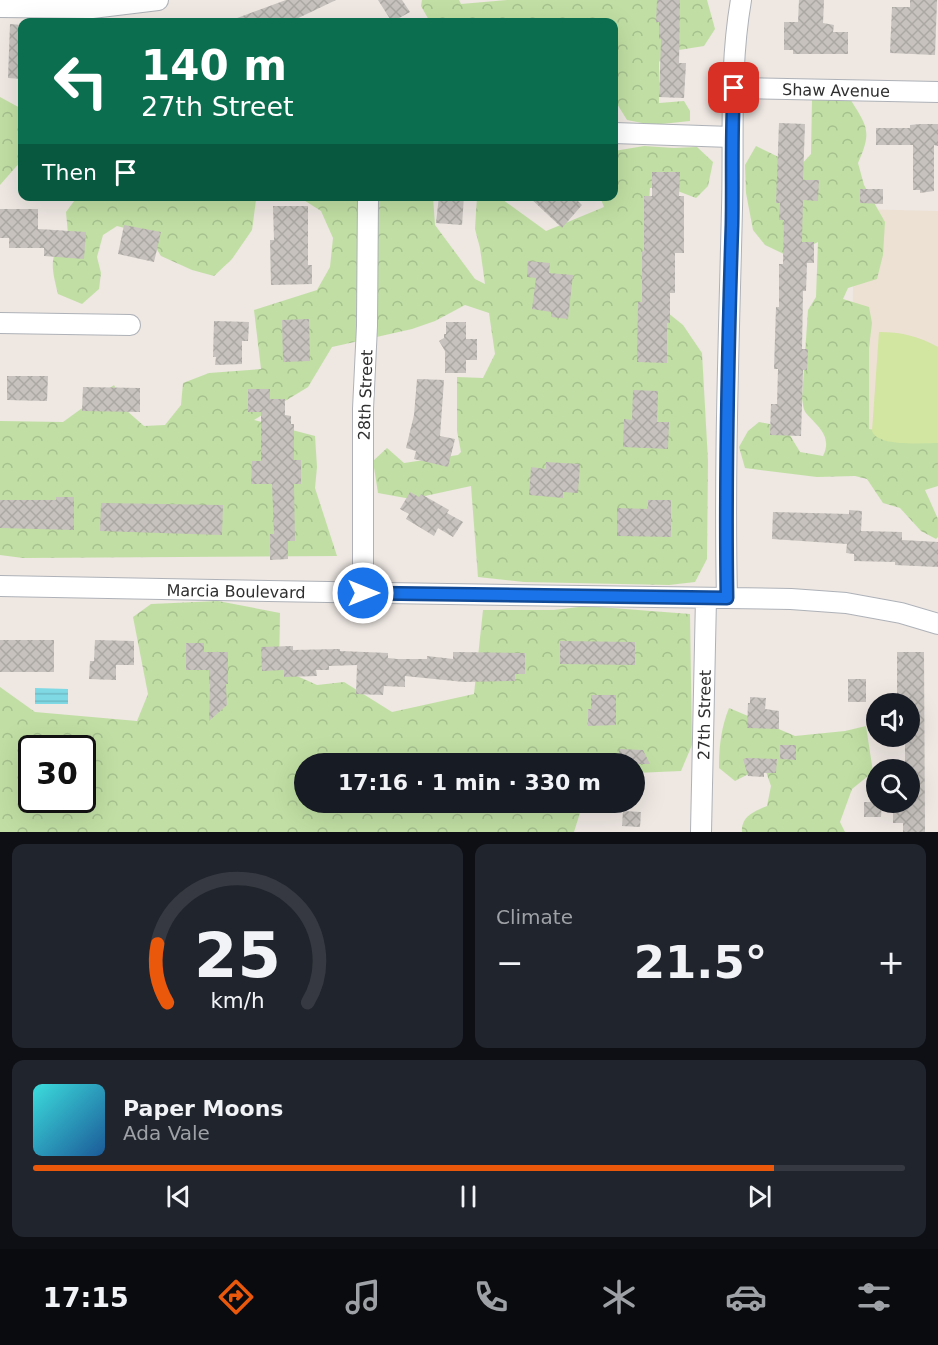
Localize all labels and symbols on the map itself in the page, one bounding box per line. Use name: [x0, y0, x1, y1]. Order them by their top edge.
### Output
pin: [708, 62, 759, 113]
street label: Shaw Avenue: [782, 80, 890, 101]
street label: 28th Street: [354, 349, 377, 441]
position arrow: [331, 561, 395, 625]
street label: Marcia Boulevard: [166, 581, 306, 602]
street label: 27th Street: [694, 670, 715, 760]
speed limit sign: 30: [18, 735, 96, 813]

